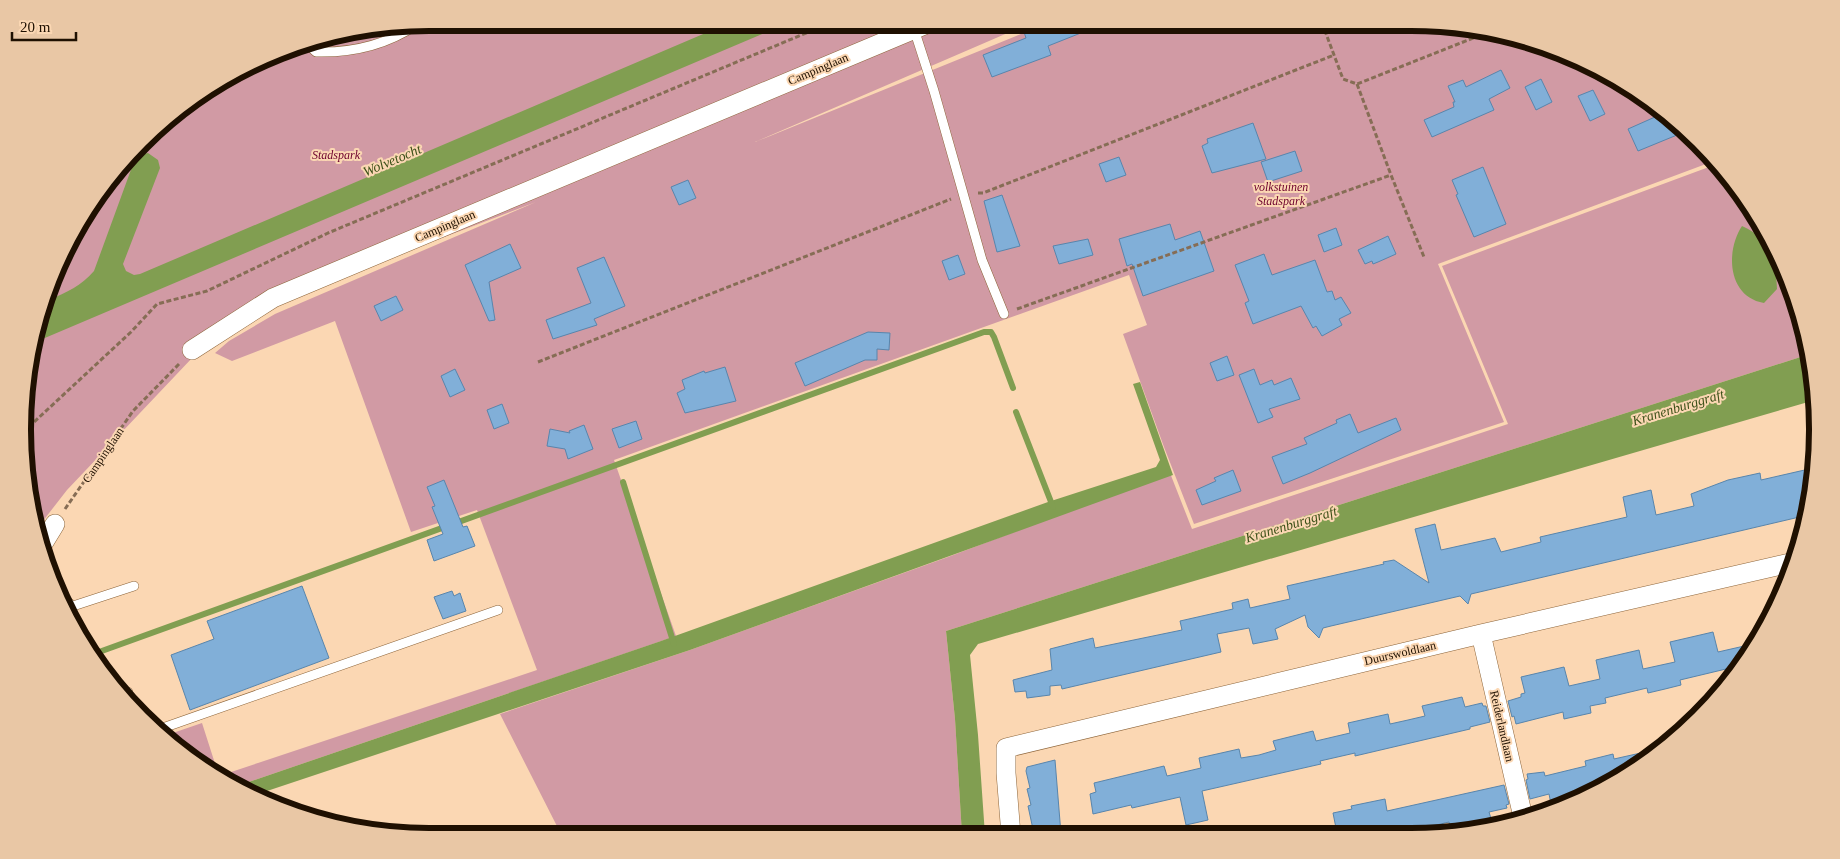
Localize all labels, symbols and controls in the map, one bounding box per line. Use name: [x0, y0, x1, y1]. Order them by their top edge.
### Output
scale bar: [12, 10, 76, 42]
text: 20 m: [20, 19, 51, 35]
street label: Campinglaan: [786, 50, 850, 88]
water label: Wolvetocht: [361, 141, 425, 179]
park label: Stadspark: [312, 148, 361, 162]
park label: volkstuinen Stadspark: [1254, 180, 1308, 208]
street label: Campinglaan: [413, 207, 477, 245]
water label: Kranenburggraft: [1629, 386, 1727, 429]
street label: Campinglaan: [79, 425, 127, 485]
water label: Kranenburggraft: [1242, 503, 1340, 546]
street label: Duurswoldlaan: [1363, 638, 1437, 668]
street label: Reiderlandlaan: [1487, 689, 1517, 763]

